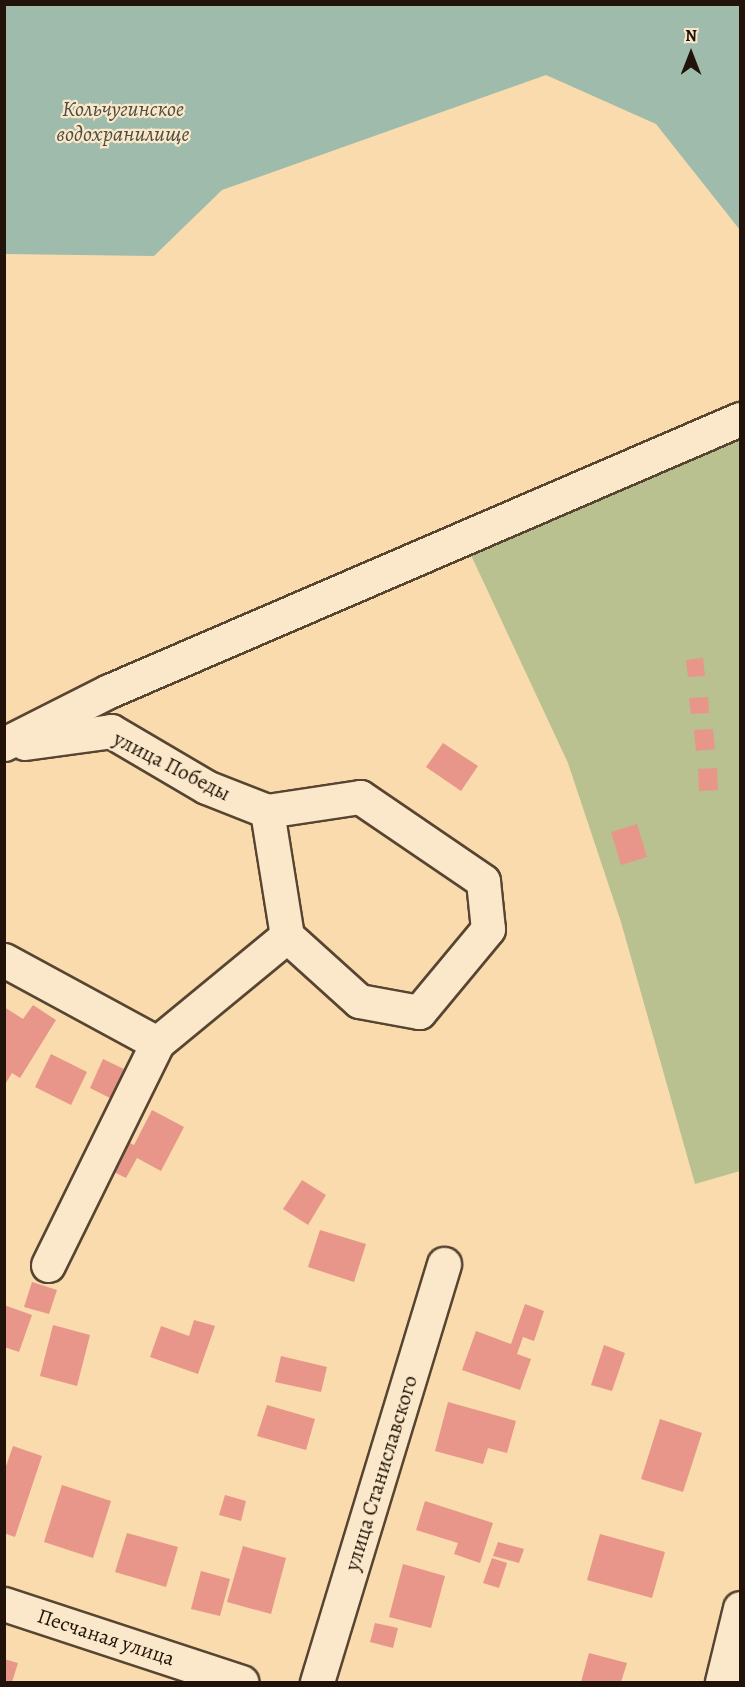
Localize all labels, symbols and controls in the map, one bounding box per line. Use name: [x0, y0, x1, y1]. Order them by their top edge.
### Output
north arrow: [661, 24, 721, 84]
text: N: [685, 25, 697, 47]
water label: Кольчугинское водохранилище: [57, 96, 189, 148]
street label: улица Победы: [109, 726, 235, 806]
street label: улица Станиславского: [339, 1372, 423, 1574]
street label: Песчаная улица: [34, 1603, 178, 1671]

